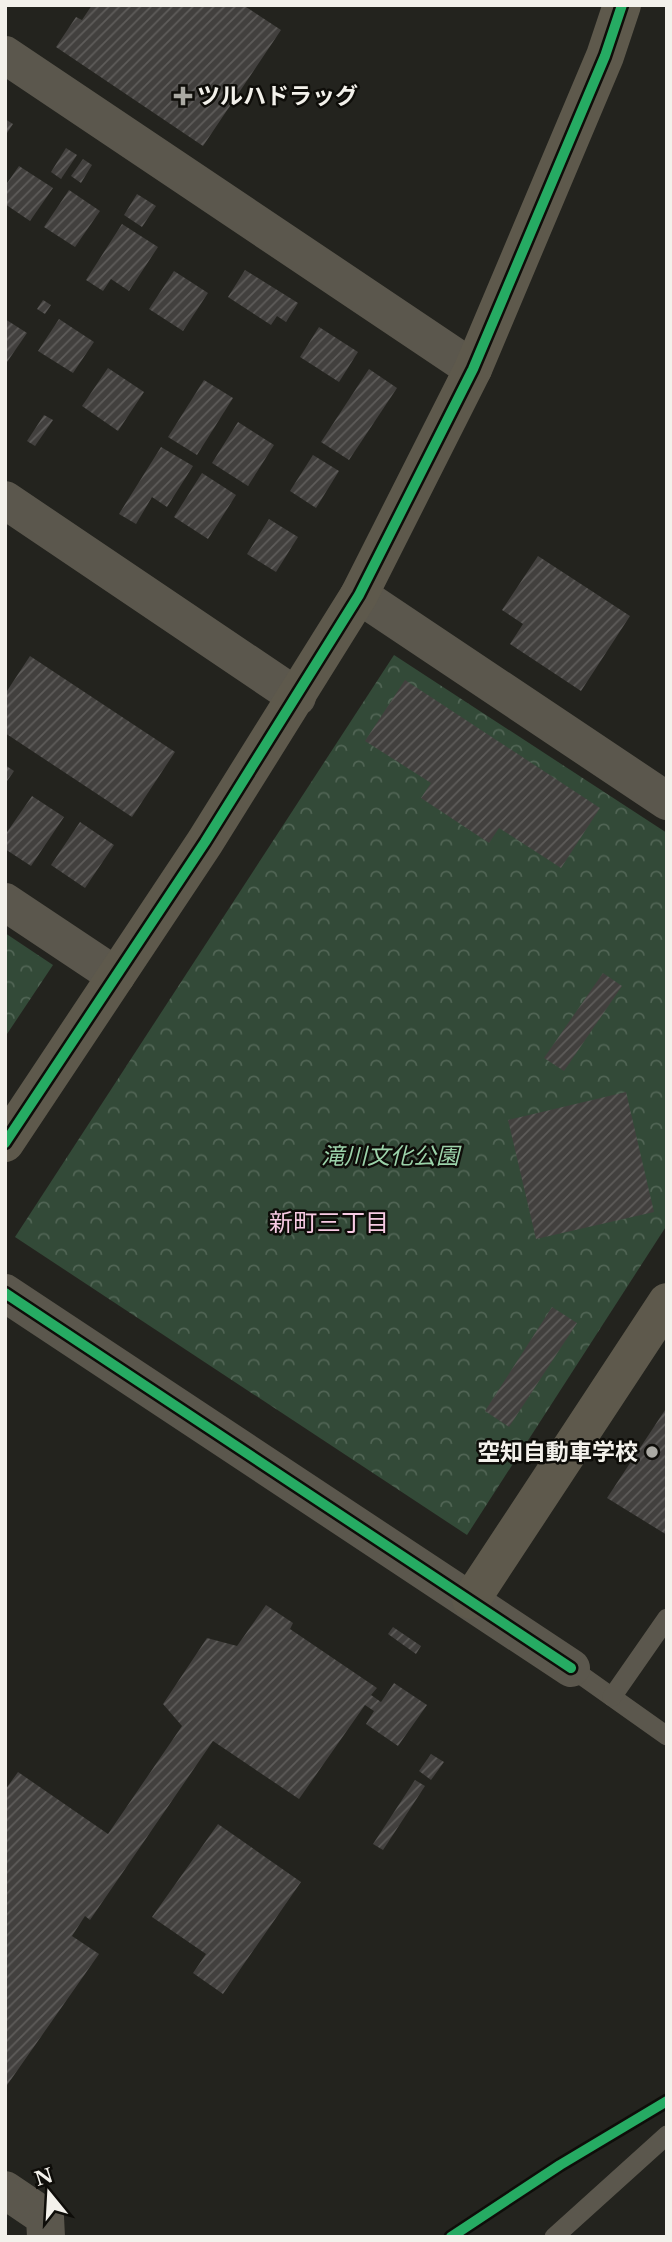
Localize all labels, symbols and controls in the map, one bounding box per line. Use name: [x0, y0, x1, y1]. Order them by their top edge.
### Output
place label: ツルハドラッグ: [197, 82, 358, 110]
marker: ツルハドラッグ: [175, 88, 191, 104]
park label: 滝川文化公園: [321, 1142, 462, 1170]
district label: 新町三丁目: [269, 1208, 389, 1237]
place label: 空知自動車学校: [477, 1438, 638, 1466]
marker: 空知自動車学校: [644, 1444, 660, 1460]
north arrow: [14, 2158, 84, 2228]
text: N: [32, 2164, 56, 2191]

